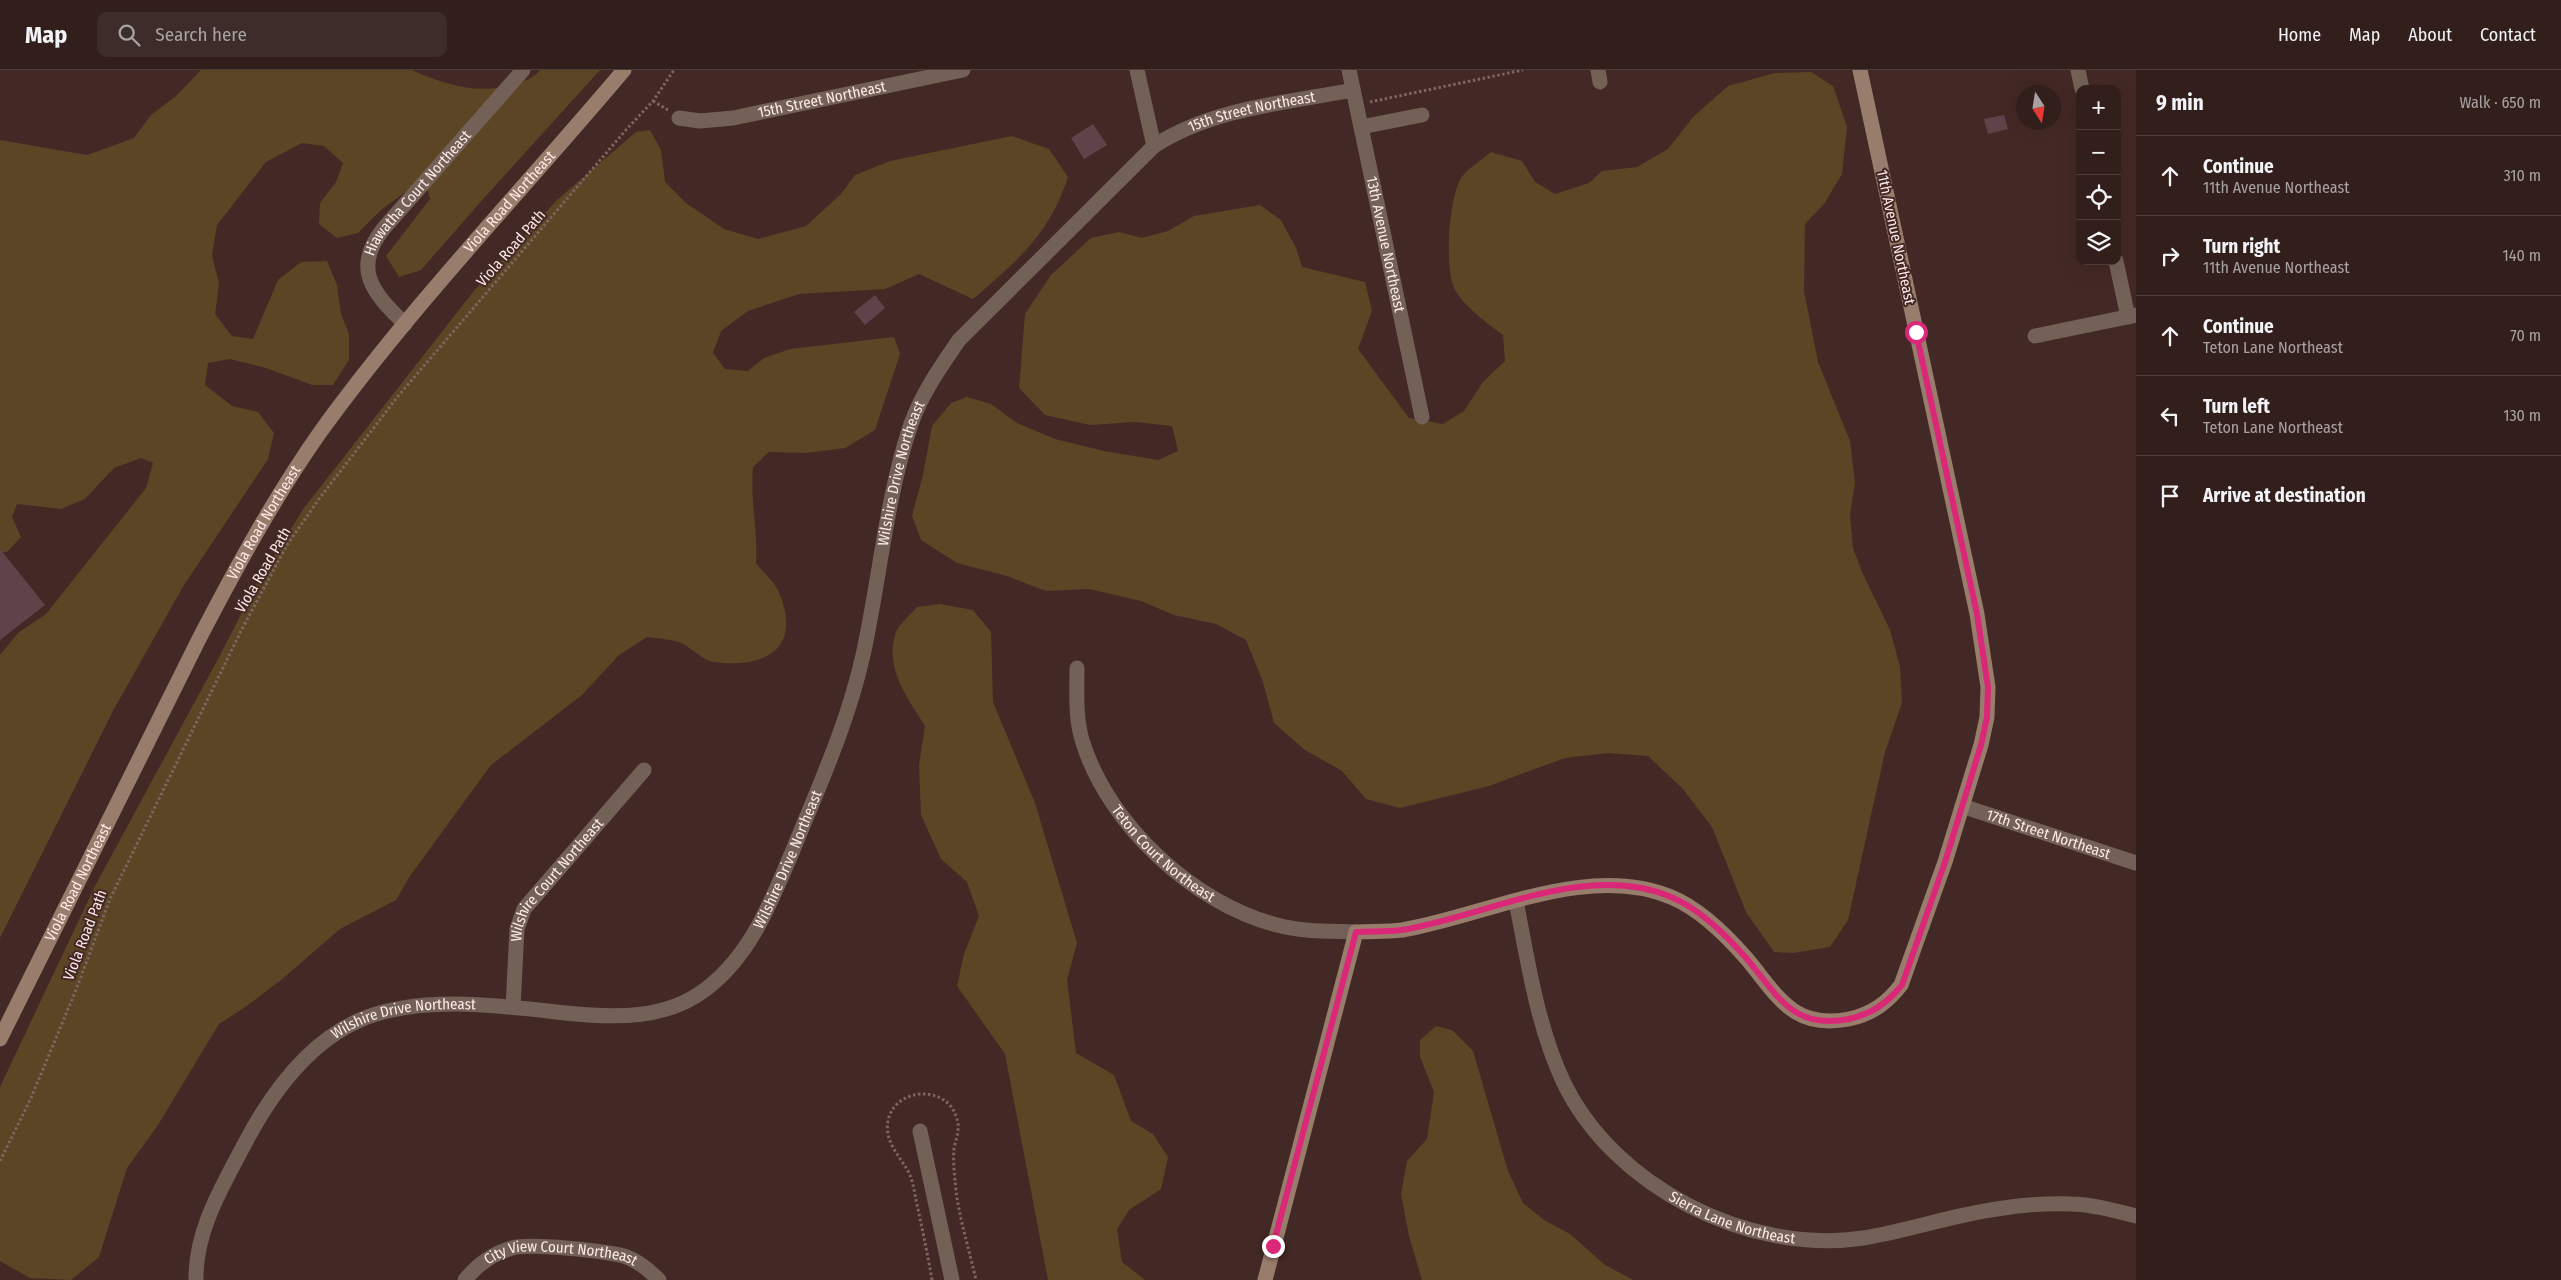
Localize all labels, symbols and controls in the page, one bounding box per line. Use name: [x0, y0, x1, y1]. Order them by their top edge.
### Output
search box: [97, 12, 447, 57]
text: Map: [25, 21, 67, 49]
icon: search: [115, 21, 143, 49]
text: Search here: [155, 23, 247, 46]
text: Home: [2278, 24, 2321, 46]
text: Map: [2349, 24, 2380, 46]
text: About: [2408, 24, 2452, 46]
text: Contact: [2480, 24, 2536, 46]
street label: 15th Street Northeast: [756, 77, 887, 122]
north arrow: [2016, 85, 2061, 130]
map controls: [2076, 85, 2121, 265]
button: +: [2076, 85, 2121, 130]
street label: 15th Street Northeast: [1185, 88, 1317, 136]
text: 9 min: [2156, 90, 2204, 116]
text: Walk · 650 m: [2460, 93, 2541, 112]
street label: Hiawatha Court Northeast: [360, 126, 475, 258]
button: −: [2076, 130, 2121, 175]
street label: Viola Road Northeast: [460, 147, 559, 256]
text: Continue: [2203, 155, 2274, 178]
icon: ahead: [2156, 162, 2184, 190]
text: 310 m: [2504, 166, 2541, 185]
street label: 11th Avenue Northeast: [1873, 168, 1919, 306]
street label: 13th Avenue Northeast: [1363, 175, 1409, 314]
button: locate: [2076, 175, 2121, 220]
text: 11th Avenue Northeast: [2203, 178, 2349, 197]
street label: Viola Road Path: [473, 206, 549, 290]
button: layers: [2076, 220, 2121, 265]
text: Turn right: [2203, 235, 2280, 258]
icon: right: [2156, 242, 2184, 270]
text: 140 m: [2503, 246, 2541, 265]
text: 11th Avenue Northeast: [2203, 258, 2349, 277]
text: Continue: [2203, 315, 2274, 338]
route start: [1905, 321, 1928, 344]
icon: ahead: [2156, 322, 2184, 350]
text: 70 m: [2510, 326, 2541, 345]
text: Teton Lane Northeast: [2203, 338, 2343, 357]
text: Turn left: [2203, 395, 2270, 418]
street label: Wilshire Drive Northeast: [874, 398, 929, 547]
icon: left: [2156, 402, 2184, 430]
text: 130 m: [2503, 406, 2541, 425]
text: Teton Lane Northeast: [2203, 418, 2343, 437]
street label: Viola Road Northeast: [223, 462, 304, 583]
icon: arrive: [2156, 482, 2184, 510]
text: Arrive at destination: [2203, 484, 2366, 507]
street label: Viola Road Path: [231, 524, 295, 616]
street label: Wilshire Drive Northeast: [749, 788, 826, 932]
street label: Teton Court Northeast: [1108, 802, 1218, 906]
street label: 17th Street Northeast: [1984, 806, 2113, 863]
street label: Wilshire Court Northeast: [507, 814, 607, 942]
street label: Viola Road Northeast: [41, 820, 115, 944]
street label: Viola Road Path: [59, 887, 111, 983]
street label: Wilshire Drive Northeast: [328, 995, 476, 1043]
street label: Sierra Lane Northeast: [1666, 1187, 1796, 1248]
route end: [1262, 1235, 1285, 1258]
text: City View Court Northeast: [480, 1237, 641, 1270]
street label: City View Court Northeast: [483, 1256, 639, 1276]

